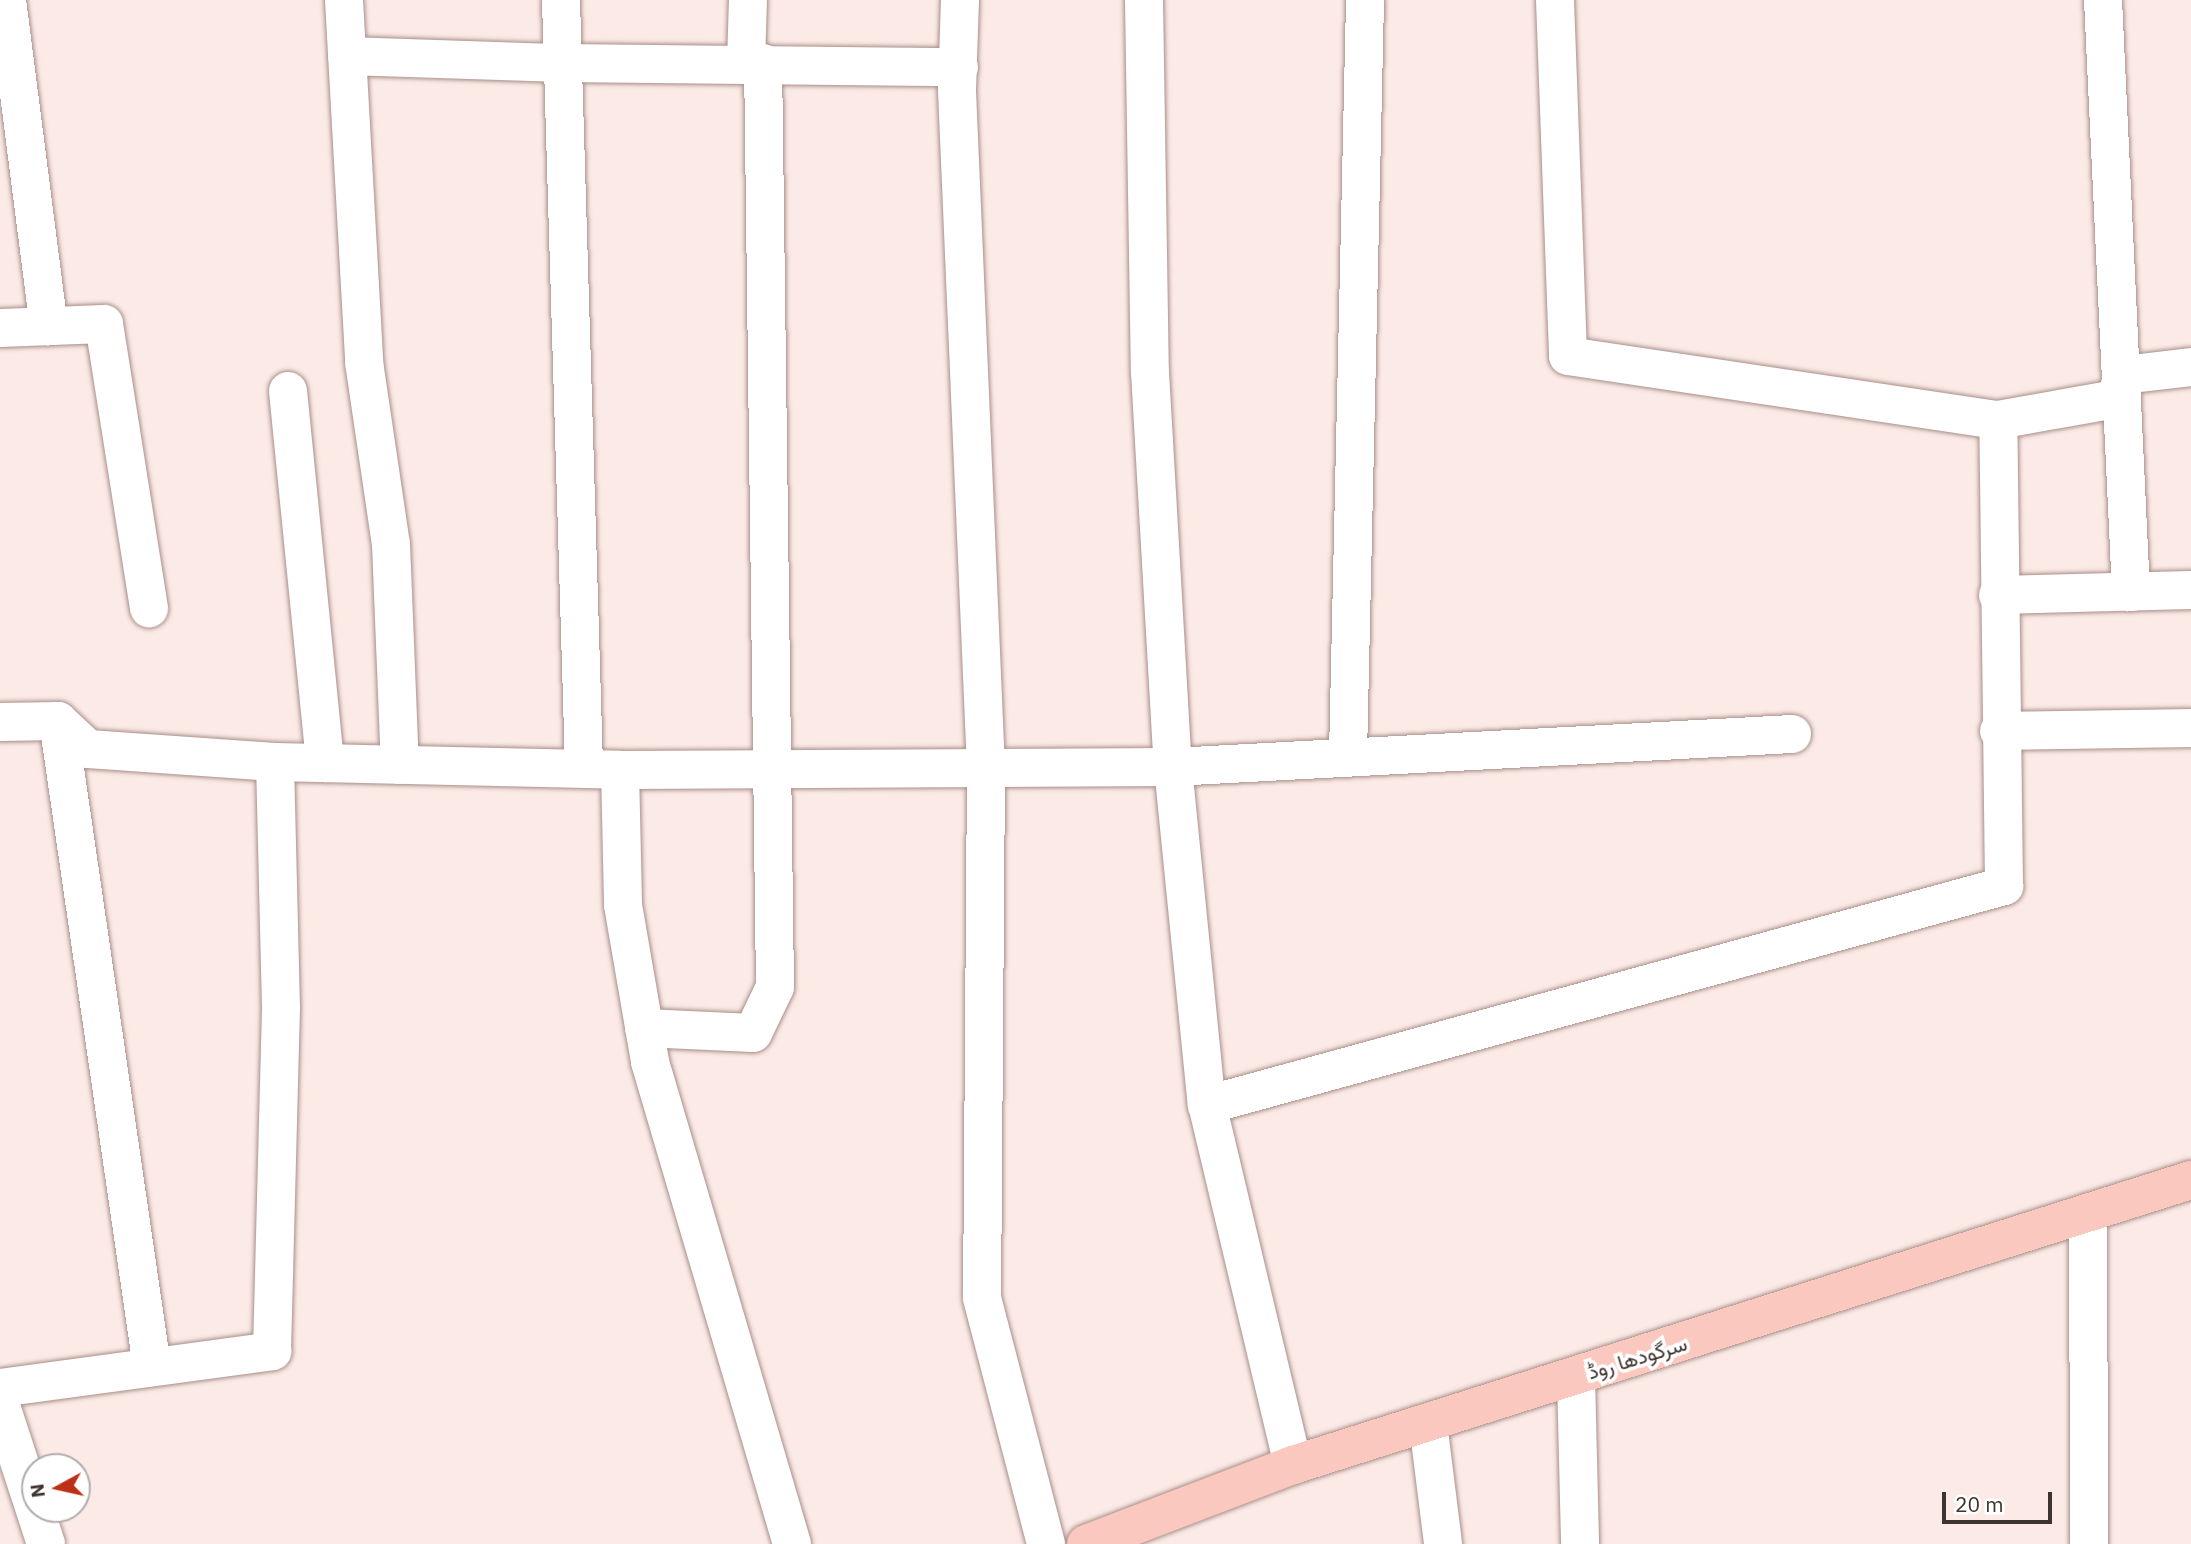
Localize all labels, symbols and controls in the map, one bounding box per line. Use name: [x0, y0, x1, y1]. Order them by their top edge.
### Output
street label: سرگودھا روڈ: [1584, 1330, 1690, 1384]
north arrow: [21, 1453, 91, 1523]
scale bar: [1946, 1478, 2056, 1522]
text: N: [24, 1482, 50, 1499]
text: 20 m: [1955, 1490, 2004, 1518]

